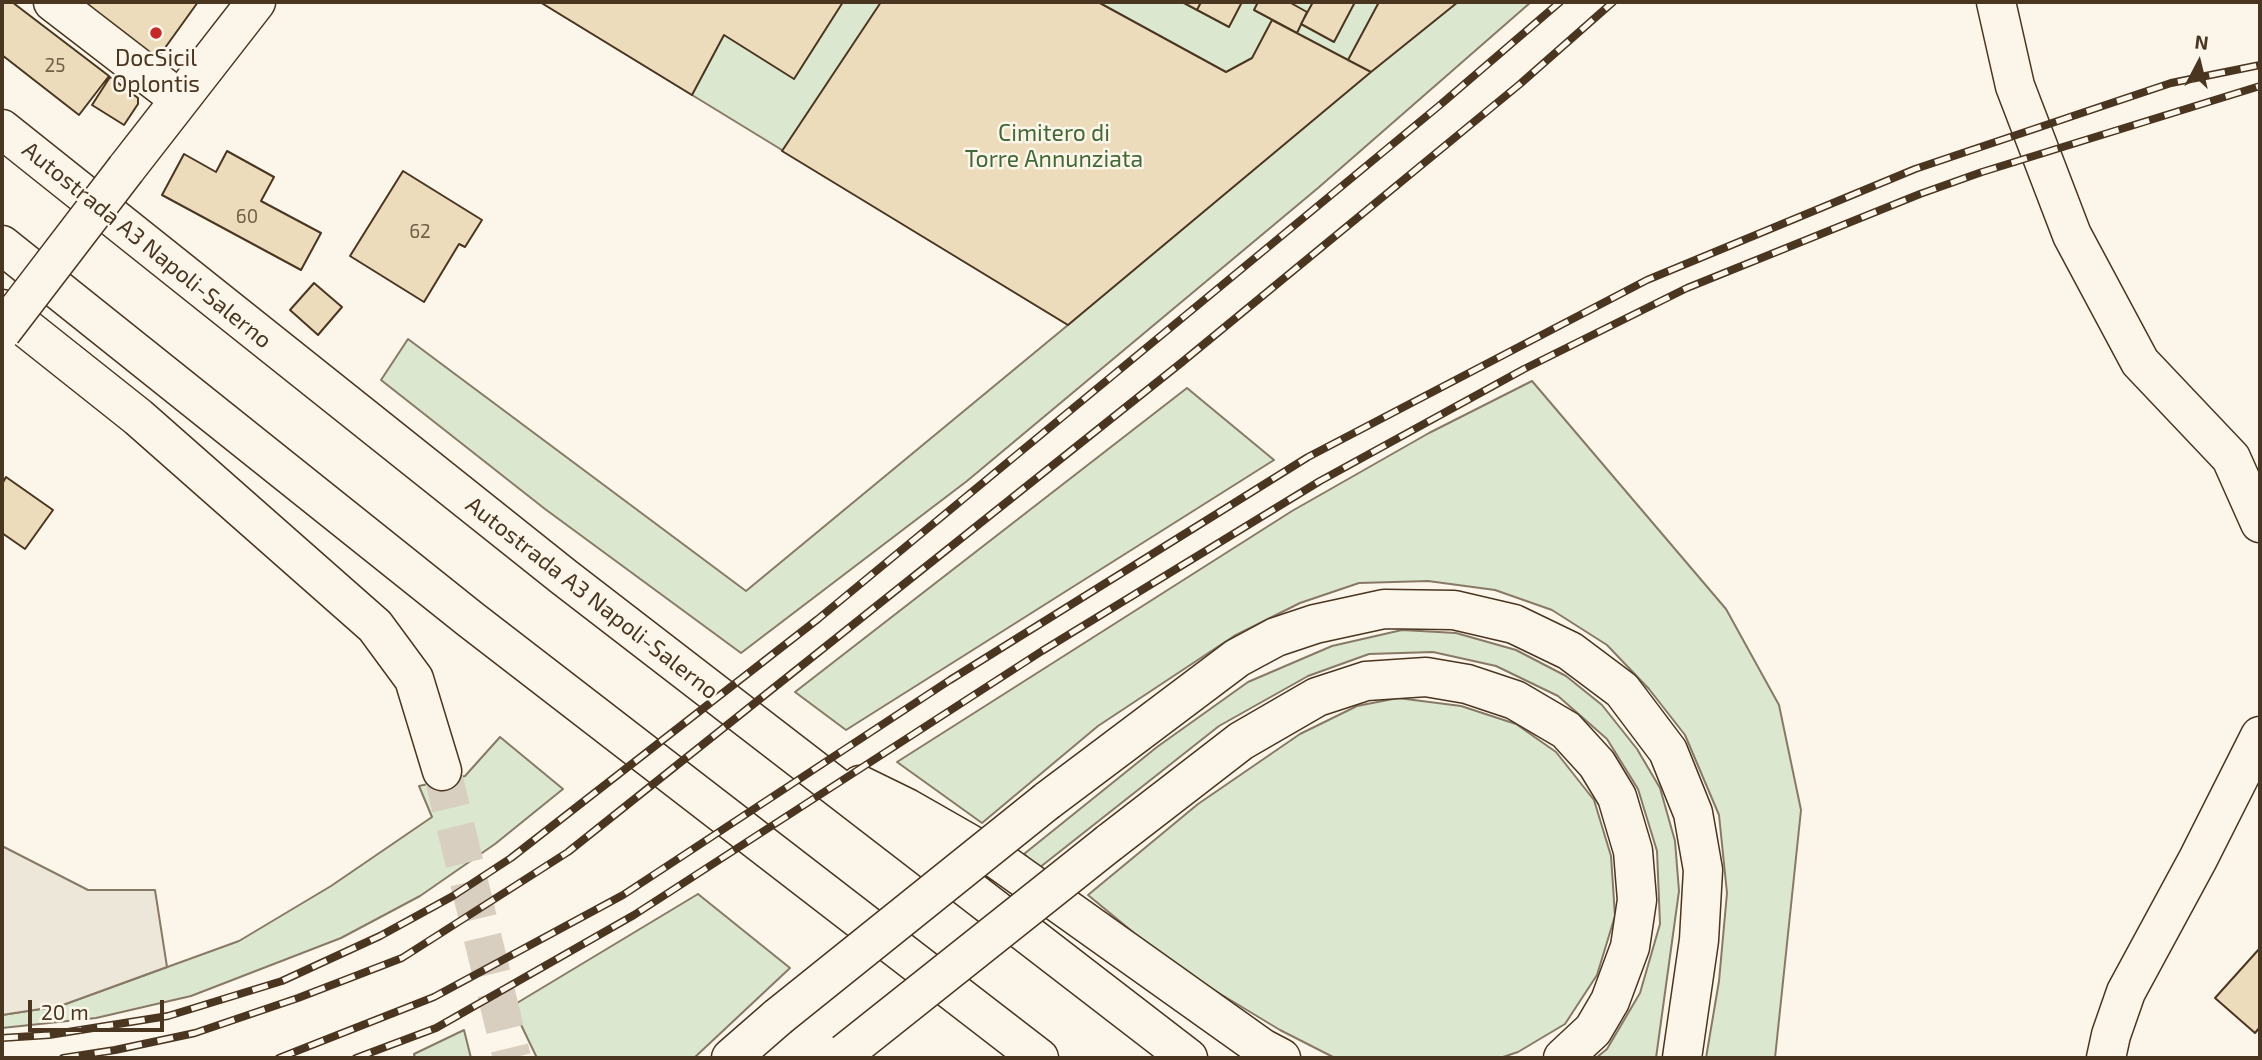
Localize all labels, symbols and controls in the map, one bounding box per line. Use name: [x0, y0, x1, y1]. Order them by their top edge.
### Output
marker: DocSicil Oplontis: [148, 25, 164, 41]
north arrow: [2164, 28, 2234, 98]
text: N: [2193, 29, 2210, 54]
place label: DocSicil Oplontis: [112, 44, 200, 98]
house number: 25: [45, 55, 65, 77]
park label: Cimitero di Torre Annunziata: [965, 119, 1143, 173]
street label: Autostrada A3 Napoli-Salerno: [17, 136, 277, 354]
house number: 60: [236, 206, 258, 228]
house number: 62: [409, 221, 431, 243]
street label: Autostrada A3 Napoli-Salerno: [460, 491, 724, 705]
scale bar: [32, 986, 168, 1030]
text: 20 m: [41, 999, 89, 1024]

